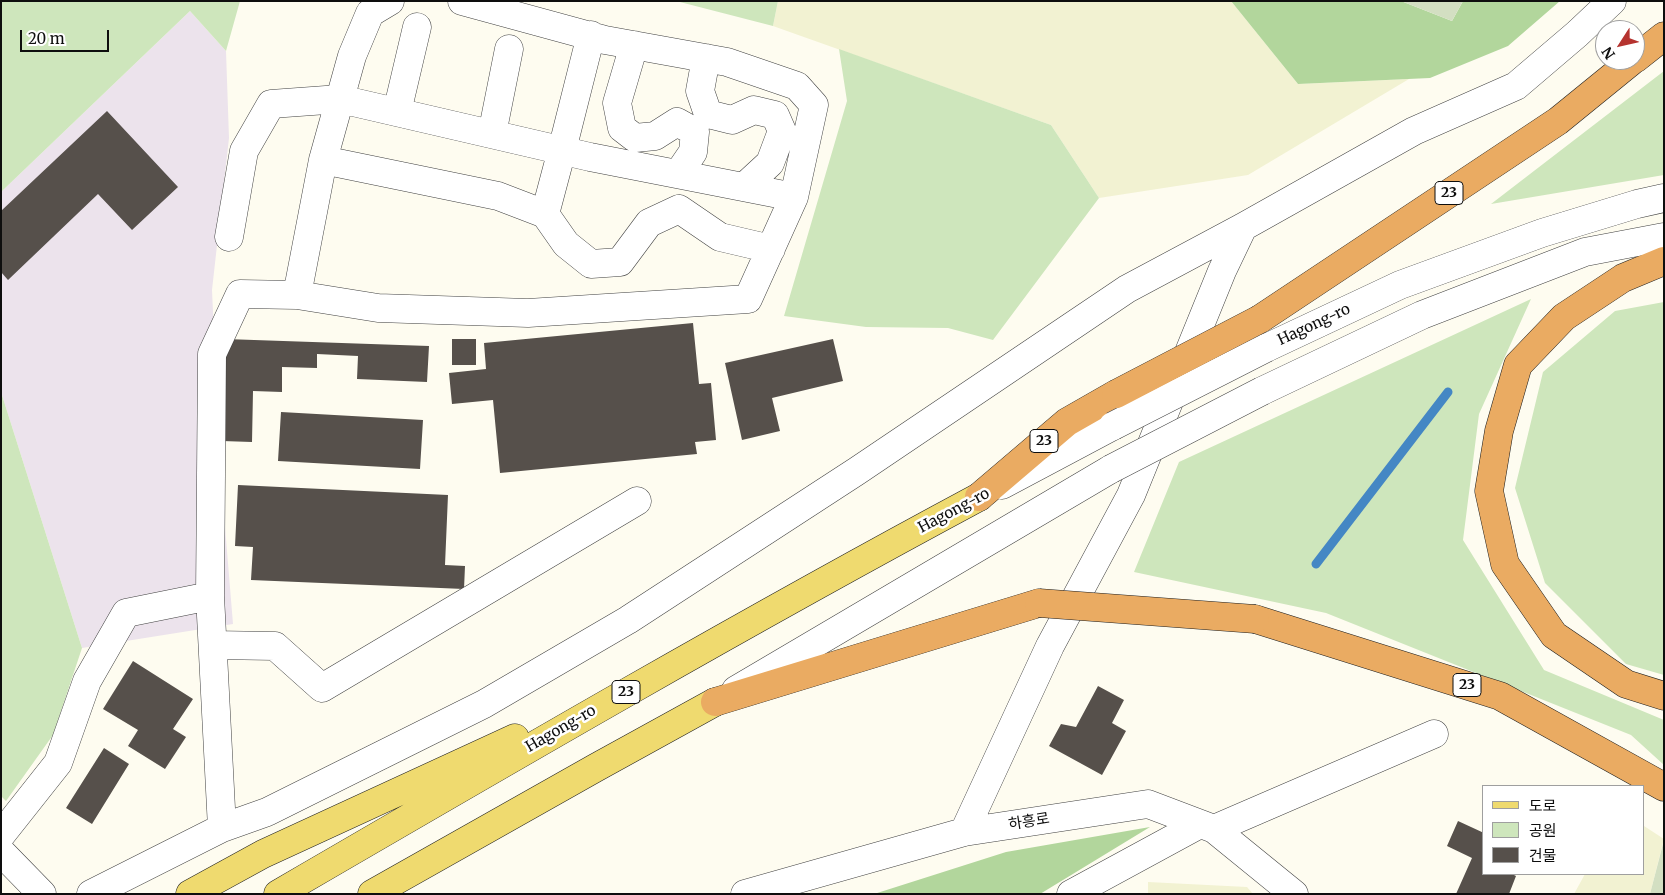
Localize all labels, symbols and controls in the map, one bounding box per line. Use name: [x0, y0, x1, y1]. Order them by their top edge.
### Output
scale bar: [22, 20, 111, 52]
north arrow: [1595, 20, 1645, 70]
text: 20 m: [28, 29, 65, 48]
text: N: [1598, 43, 1619, 63]
road number: 23: [1435, 182, 1463, 204]
street label: Hagong-ro: [1275, 300, 1353, 350]
road number: 23: [1030, 430, 1058, 452]
street label: Hagong-ro: [915, 485, 993, 537]
road number: 23: [1453, 674, 1481, 696]
road number: 23: [612, 680, 640, 704]
street label: Hagong-ro: [523, 702, 599, 756]
legend: [1482, 785, 1645, 875]
text: 도로: [1529, 796, 1557, 815]
street label: 하흥로: [1007, 810, 1051, 834]
text: 공원: [1529, 821, 1557, 840]
text: 건물: [1529, 846, 1557, 865]

